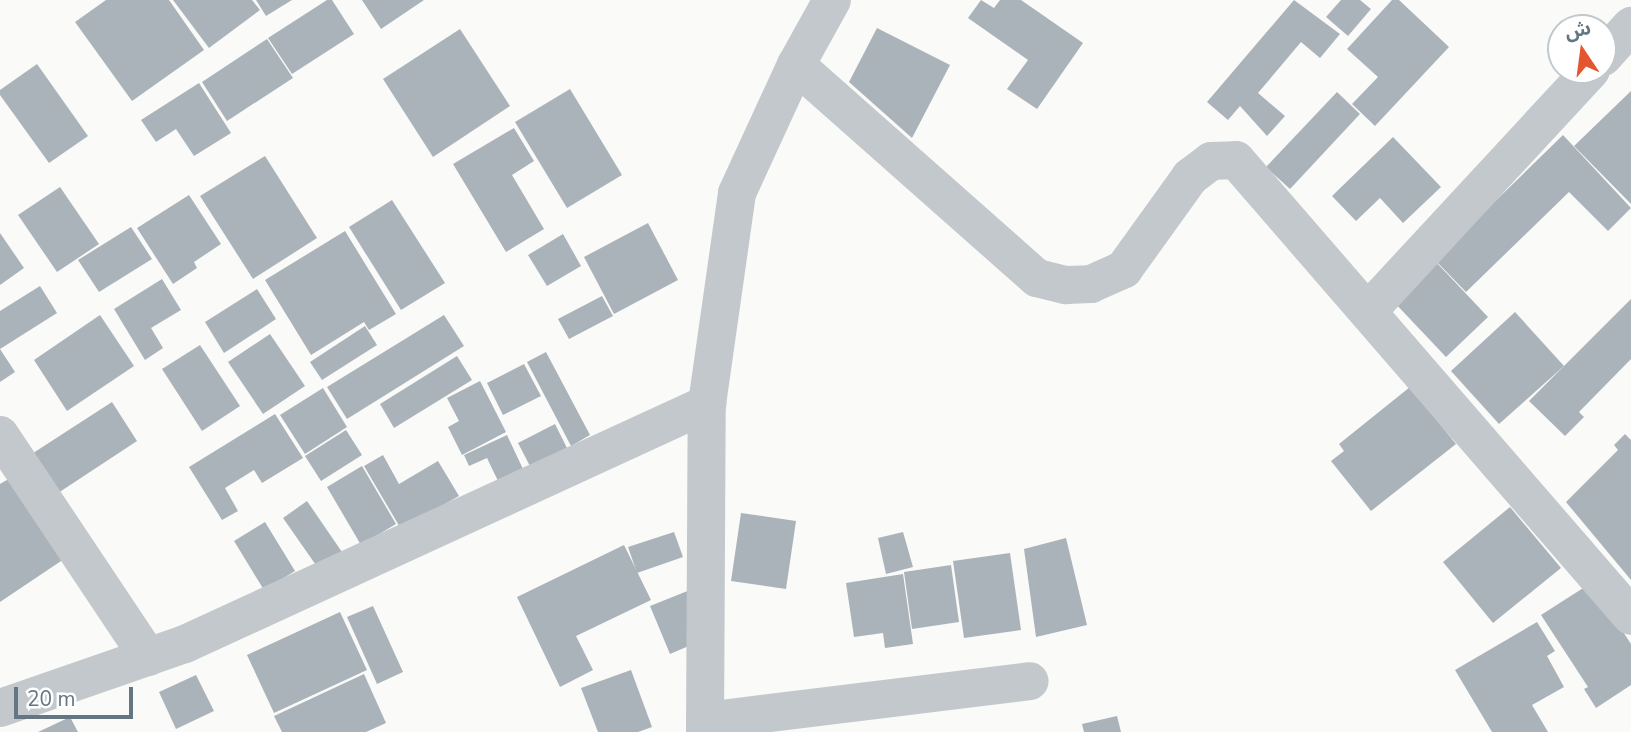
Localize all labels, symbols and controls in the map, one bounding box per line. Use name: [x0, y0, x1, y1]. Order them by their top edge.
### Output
north arrow: [1547, 14, 1617, 84]
text: ش: [1562, 15, 1593, 46]
scale bar: [18, 672, 136, 716]
text: 20 m: [27, 685, 76, 713]

